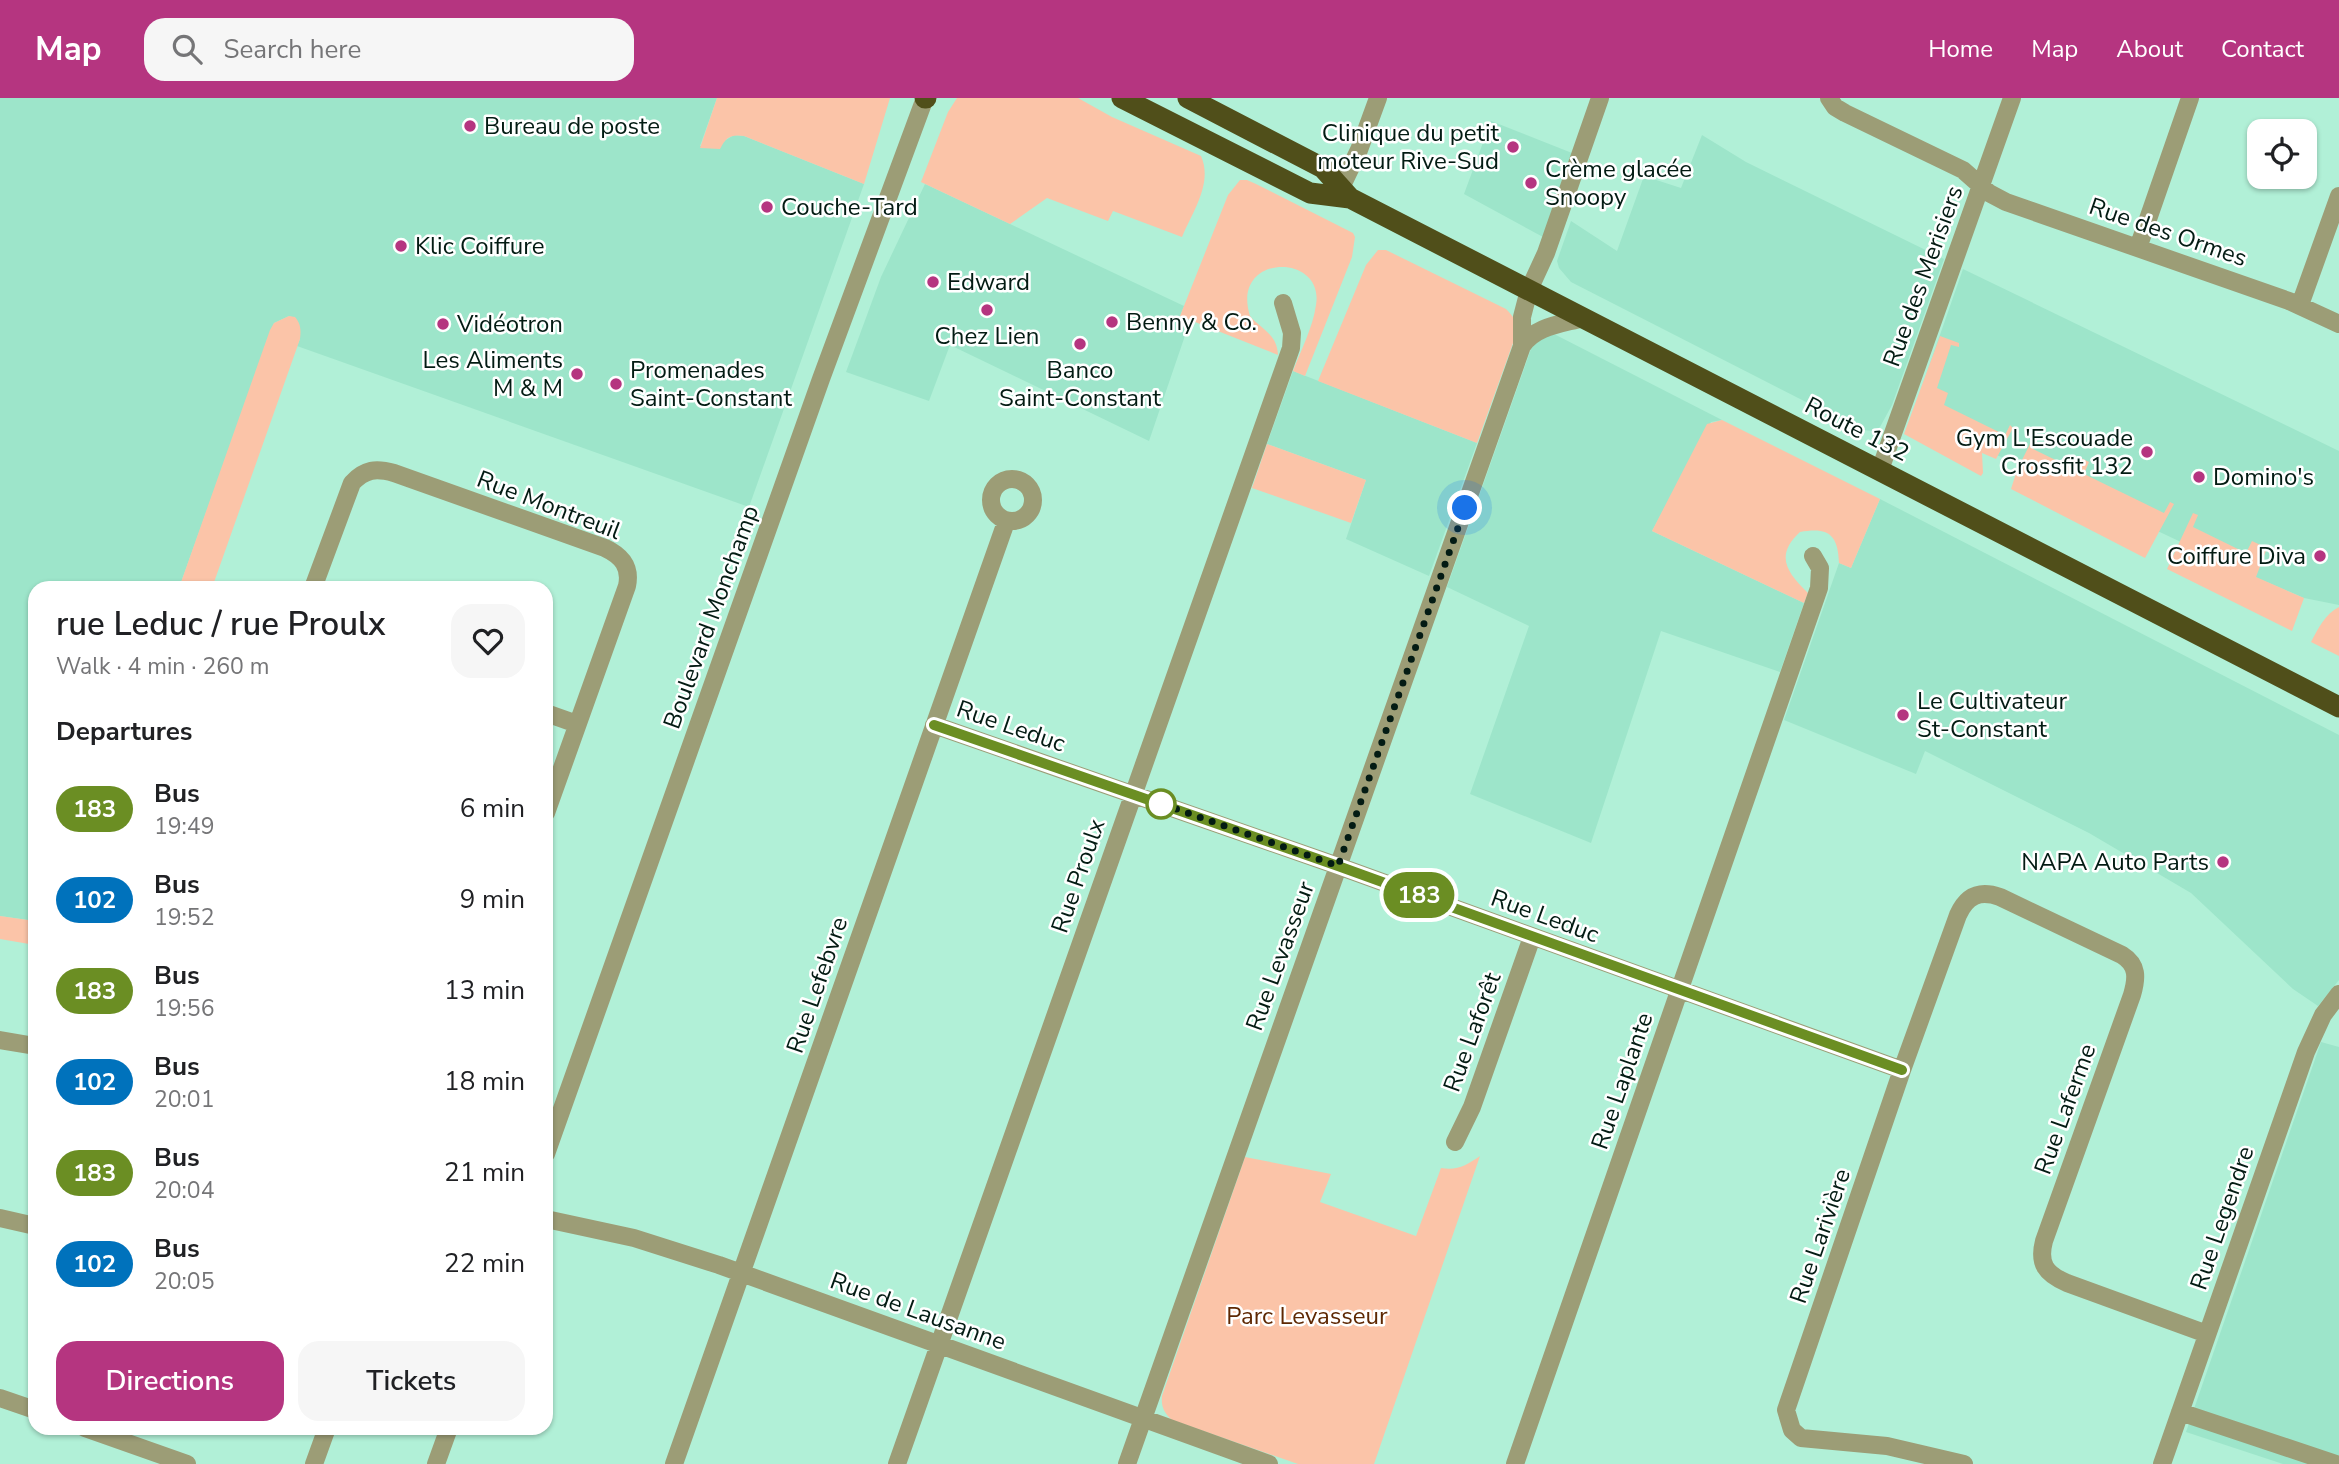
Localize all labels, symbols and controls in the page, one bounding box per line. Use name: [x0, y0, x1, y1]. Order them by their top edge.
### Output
search box: [144, 18, 634, 81]
text: Map: [35, 27, 102, 72]
icon: search: [168, 30, 206, 68]
text: Search here: [224, 32, 361, 67]
text: Home: [1928, 33, 1993, 65]
text: Map: [2031, 33, 2078, 65]
text: About: [2116, 33, 2183, 65]
text: Contact: [2221, 33, 2304, 65]
place label: Bureau de poste: [484, 110, 660, 142]
place label: Clinique du petit moteur Rive-Sud: [1317, 117, 1500, 177]
marker: Bureau de poste: [462, 118, 478, 134]
map controls: [2247, 119, 2317, 189]
button: locate: [2247, 119, 2317, 189]
marker: Clinique du petit moteur Rive-Sud: [1505, 139, 1521, 155]
place label: Crème glacée Snoopy: [1545, 153, 1692, 213]
marker: Crème glacée Snoopy: [1523, 175, 1539, 191]
street label: Rue des Merisiers: [1875, 181, 1971, 371]
street label: Rue des Ormes: [2085, 190, 2251, 274]
place label: Couche-Tard: [781, 191, 918, 223]
marker: Couche-Tard: [759, 199, 775, 215]
place label: Klic Coiffure: [415, 230, 544, 262]
marker: Klic Coiffure: [393, 238, 409, 254]
place label: Edward: [947, 266, 1030, 298]
marker: Edward: [925, 274, 941, 290]
marker: Chez Lien: [979, 302, 995, 318]
place label: Benny & Co.: [1126, 306, 1257, 338]
place label: Vidéotron: [456, 308, 563, 340]
marker: Benny & Co.: [1104, 314, 1120, 330]
marker: Vidéotron: [435, 316, 451, 332]
place label: Chez Lien: [935, 320, 1039, 352]
marker: Banco Saint-Constant: [1072, 336, 1088, 352]
place label: Les Aliments M & M: [423, 344, 563, 404]
place label: Promenades Saint-Constant: [630, 354, 792, 414]
place label: Banco Saint-Constant: [999, 354, 1162, 414]
marker: Les Aliments M & M: [569, 366, 585, 382]
marker: Promenades Saint-Constant: [608, 376, 624, 392]
street label: Route 132: [1799, 389, 1915, 469]
place label: Gym L'Escouade Crossfit 132: [1956, 422, 2133, 482]
marker: Gym L'Escouade Crossfit 132: [2139, 444, 2155, 460]
place label: Domino's: [2213, 461, 2314, 493]
street label: Rue Montreuil: [472, 463, 626, 547]
marker: Domino's: [2191, 469, 2207, 485]
your location: [1447, 490, 1482, 525]
street label: Boulevard Monchamp: [656, 501, 766, 733]
place label: Coiffure Diva: [2167, 540, 2306, 572]
marker: Coiffure Diva: [2312, 548, 2328, 564]
text: rue Leduc / rue Proulx: [56, 602, 386, 647]
button: heart: [451, 604, 525, 678]
text: Walk · 4 min · 260 m: [56, 651, 269, 682]
place label: Le Cultivateur St-Constant: [1917, 685, 2067, 745]
street label: Rue Leduc: [953, 693, 1069, 759]
marker: Le Cultivateur St-Constant: [1895, 707, 1911, 723]
text: Departures: [56, 714, 192, 749]
text: Bus: [154, 776, 200, 811]
unlabelled marker: [1146, 789, 1176, 819]
text: 6 min: [460, 791, 525, 826]
text: 183: [73, 793, 116, 825]
text: 19:49: [154, 811, 214, 842]
street label: Rue Proulx: [1044, 814, 1113, 937]
place label: NAPA Auto Parts: [2021, 846, 2209, 878]
marker: NAPA Auto Parts: [2215, 854, 2231, 870]
text: Bus: [154, 867, 200, 902]
line badge: 183: [1379, 872, 1459, 918]
street label: Rue Levasseur: [1238, 877, 1322, 1035]
text: 183: [1397, 879, 1441, 911]
text: 9 min: [460, 882, 525, 917]
street label: Rue Leduc: [1487, 882, 1603, 950]
text: 102: [73, 884, 116, 916]
text: 19:52: [154, 902, 214, 933]
street label: Rue Lefebvre: [779, 913, 855, 1057]
text: Bus: [154, 958, 200, 993]
street label: Rue Laforêt: [1436, 967, 1509, 1096]
text: 13 min: [444, 973, 525, 1008]
text: 183: [73, 975, 116, 1007]
text: 19:56: [154, 993, 214, 1024]
street label: Rue Laplante: [1584, 1008, 1660, 1154]
street label: Rue Laferme: [2027, 1039, 2103, 1179]
text: Bus: [154, 1049, 200, 1084]
text: 18 min: [444, 1064, 525, 1099]
text: 102: [73, 1066, 116, 1098]
text: 20:01: [154, 1084, 214, 1115]
text: Bus: [154, 1140, 200, 1175]
street label: Rue Legendre: [2182, 1142, 2262, 1294]
text: 21 min: [444, 1155, 525, 1190]
text: 183: [73, 1157, 116, 1189]
street label: Rue Larivière: [1782, 1164, 1858, 1308]
text: 20:04: [154, 1175, 214, 1206]
text: Bus: [154, 1231, 200, 1266]
text: 22 min: [444, 1246, 525, 1281]
text: 102: [73, 1248, 116, 1280]
street label: Rue de Lausanne: [826, 1264, 1010, 1358]
text: 20:05: [154, 1266, 214, 1297]
park label: Parc Levasseur: [1226, 1300, 1388, 1332]
button: Directions: [56, 1341, 284, 1421]
button: Tickets: [298, 1341, 525, 1421]

